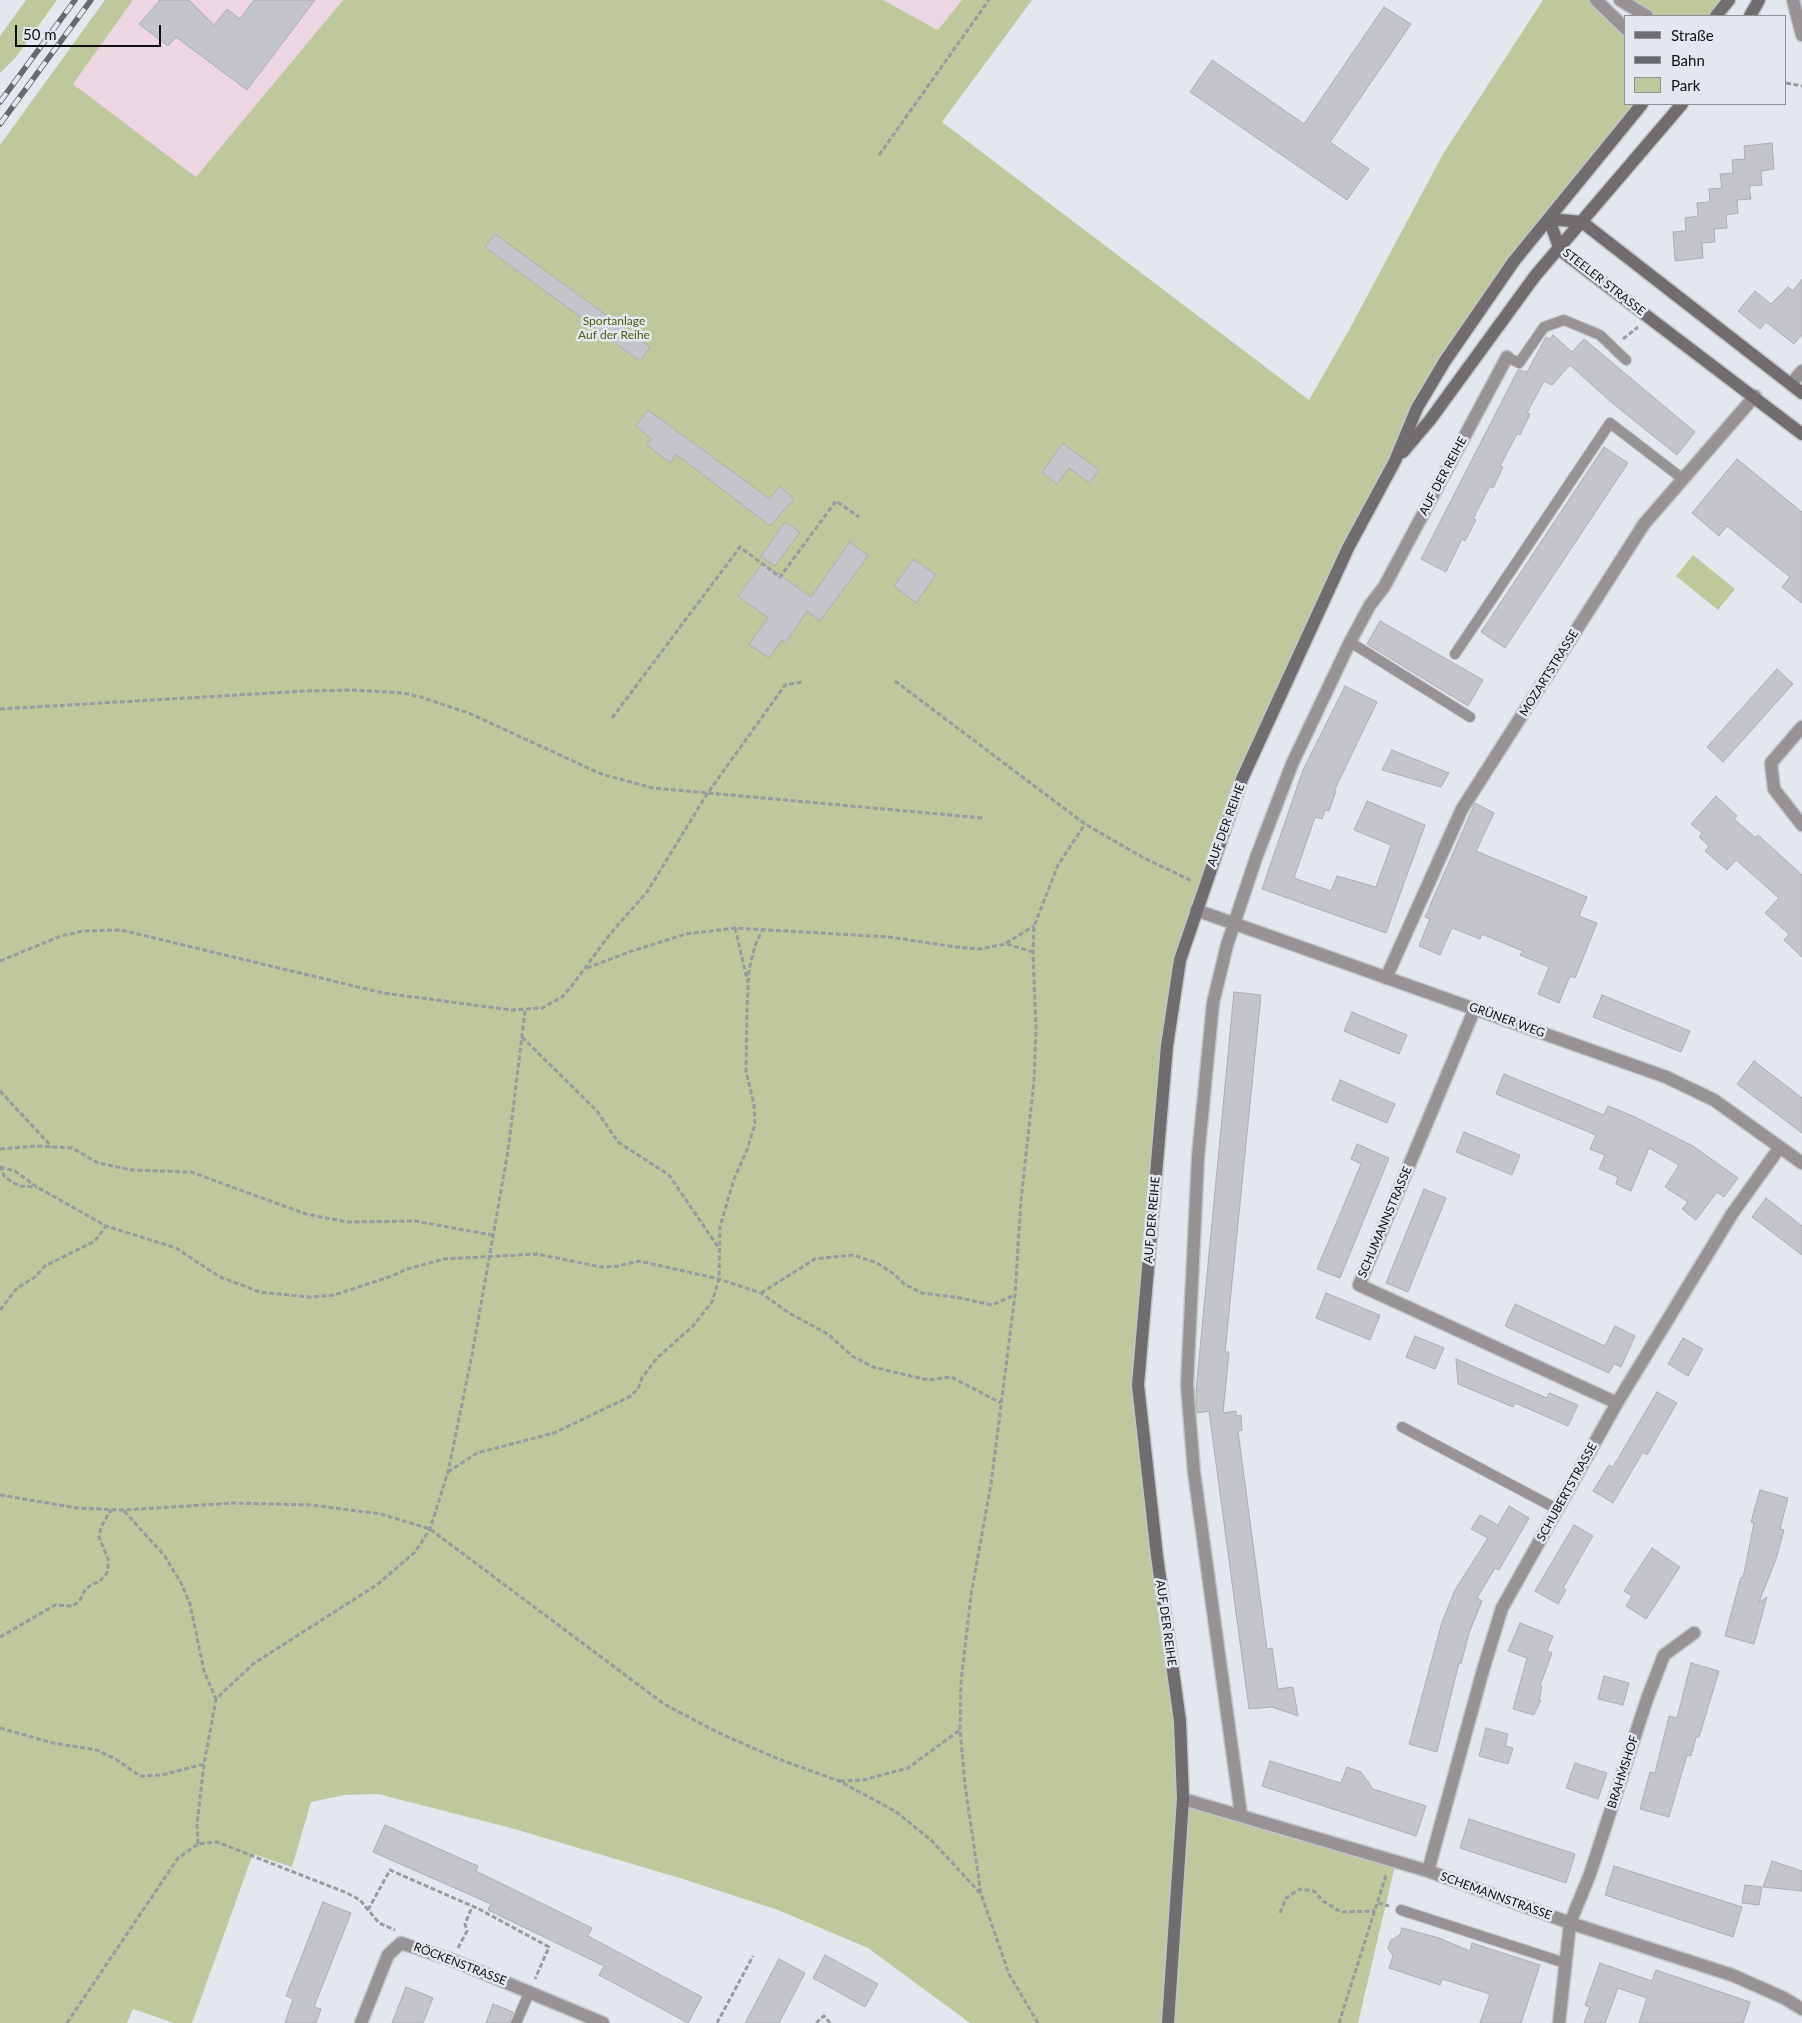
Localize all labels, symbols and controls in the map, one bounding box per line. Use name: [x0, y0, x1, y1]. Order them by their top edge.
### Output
scale bar: [18, 15, 164, 47]
legend: [1624, 15, 1787, 105]
text: 50 m: [23, 25, 57, 43]
text: Straße: [1671, 26, 1714, 44]
text: Bahn: [1671, 51, 1705, 69]
text: Park: [1671, 76, 1700, 94]
street label: STEELER STRASSE: [1560, 245, 1648, 319]
park label: Sportanlage Auf der Reihe: [578, 314, 650, 342]
street label: AUF DER REIHE: [1416, 434, 1470, 518]
street label: MOZARTSTRASSE: [1517, 627, 1581, 719]
street label: AUF DER REIHE: [1204, 782, 1248, 868]
street label: GRÜNER WEG: [1467, 1000, 1547, 1040]
street label: SCHUMANNSTRASSE: [1355, 1164, 1415, 1280]
street label: AUF DER REIHE: [1141, 1176, 1163, 1264]
street label: SCHUBERTSTRASSE: [1534, 1440, 1600, 1544]
street label: AUF DER REIHE: [1153, 1579, 1179, 1667]
street label: BRAHMSHOF: [1604, 1734, 1642, 1810]
street label: SCHEMANNSTRASSE: [1438, 1869, 1554, 1923]
street label: RÖCKENSTRASSE: [412, 1940, 508, 1988]

